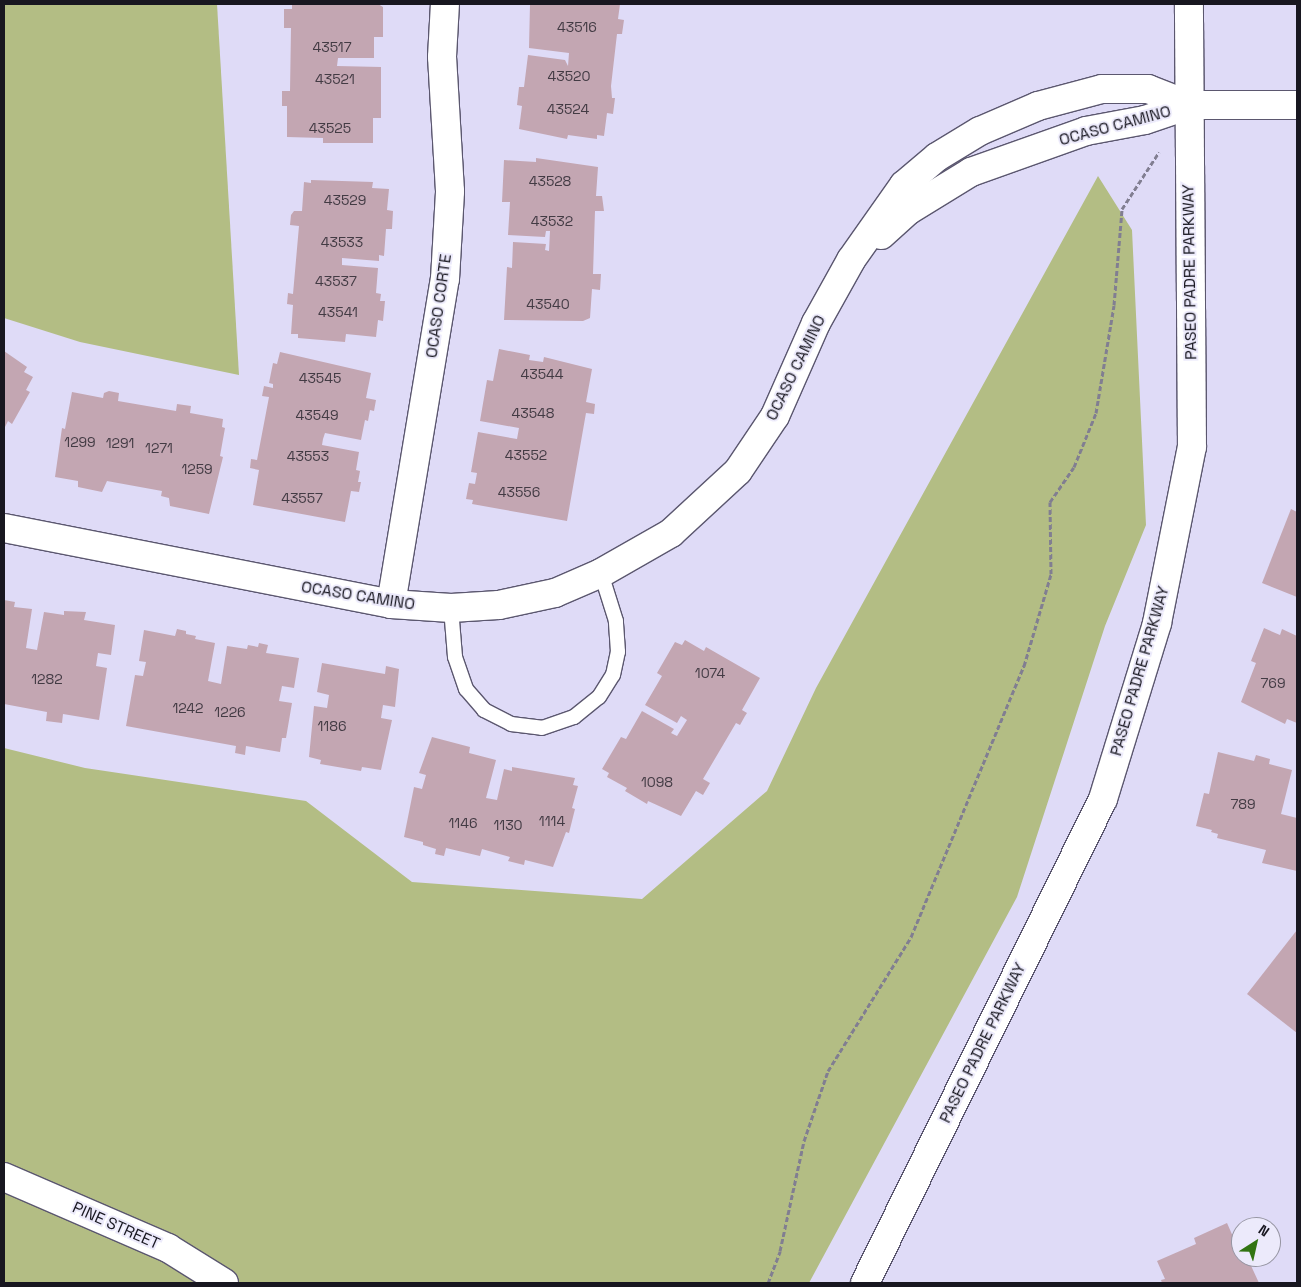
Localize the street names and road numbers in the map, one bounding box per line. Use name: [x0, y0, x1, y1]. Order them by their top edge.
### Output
street label: OCASO CAMINO: [1057, 102, 1173, 150]
street label: PASEO PADRE PARKWAY: [1179, 184, 1201, 360]
street label: OCASO CORTE: [422, 253, 456, 359]
street label: OCASO CAMINO: [762, 312, 830, 424]
street label: OCASO CAMINO: [300, 578, 416, 614]
street label: PASEO PADRE PARKWAY: [1107, 584, 1173, 758]
street label: PASEO PADRE PARKWAY: [936, 960, 1030, 1126]
street label: PINE STREET: [69, 1198, 163, 1254]

